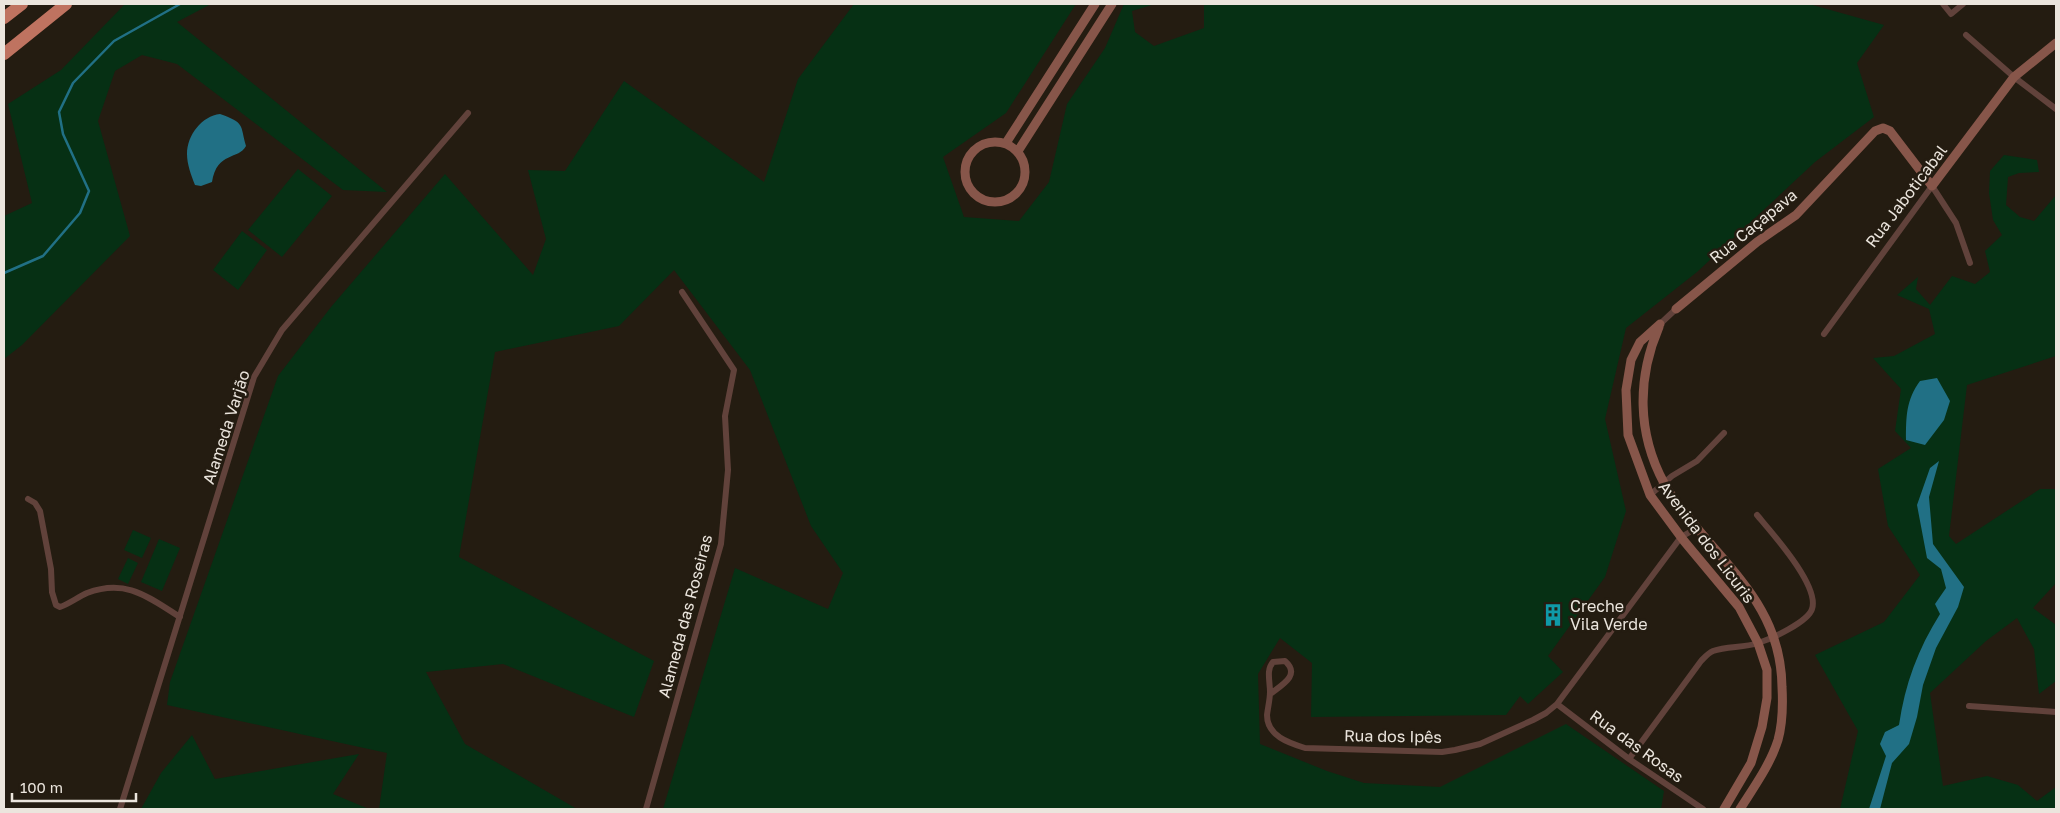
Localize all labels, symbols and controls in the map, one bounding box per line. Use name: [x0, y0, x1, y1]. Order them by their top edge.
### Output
street label: Rua Jaboticabal: [1861, 141, 1951, 251]
street label: Rua Caçapava: [1705, 185, 1801, 267]
street label: Alameda Varjão: [198, 367, 254, 487]
street label: Avenida dos Licuris: [1655, 477, 1759, 607]
street label: Alameda das Roseiras: [654, 532, 716, 700]
place label: Creche Vila Verde: [1570, 596, 1647, 634]
building icon: Creche Vila Verde: [1540, 602, 1566, 628]
street label: Rua das Rosas: [1586, 705, 1688, 787]
street label: Rua dos Ipês: [1344, 725, 1442, 747]
scale bar: [12, 770, 136, 802]
text: 100 m: [20, 778, 63, 796]

